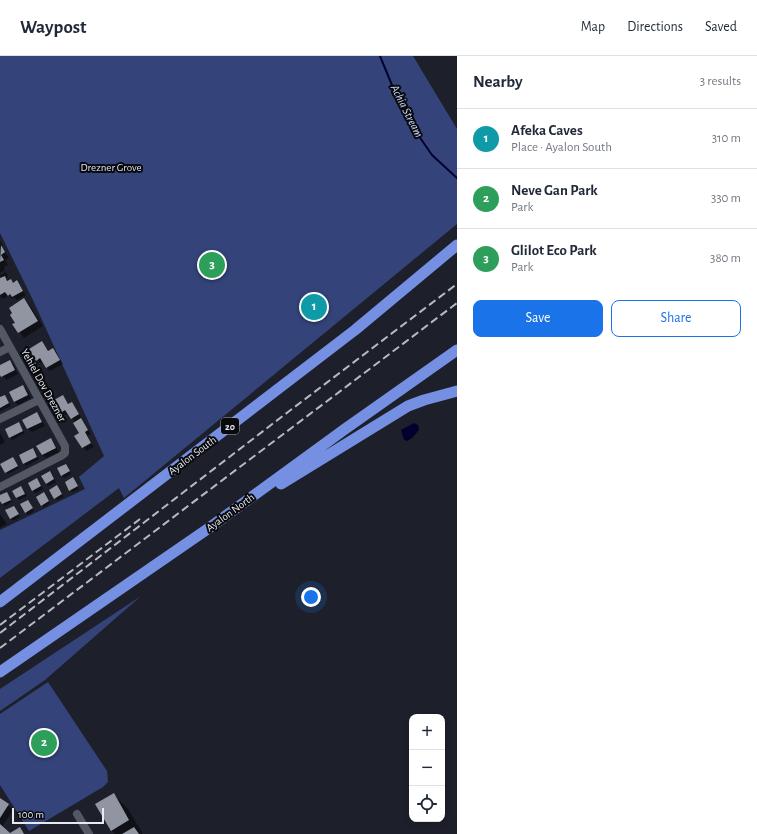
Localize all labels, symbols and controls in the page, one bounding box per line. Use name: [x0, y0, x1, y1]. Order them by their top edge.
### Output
text: Waypost: [20, 18, 87, 37]
text: Map: [581, 20, 605, 34]
text: Directions: [627, 20, 683, 34]
text: Saved: [705, 20, 737, 34]
text: Nearby: [473, 73, 523, 90]
text: 3 results: [700, 75, 741, 88]
water label: Achia Stream: [388, 82, 425, 139]
text: Afeka Caves: [511, 123, 583, 138]
text: 1: [484, 132, 488, 145]
text: 310 m: [712, 132, 741, 145]
text: Place · Ayalon South: [511, 141, 612, 154]
park label: Drezner Grove: [80, 162, 142, 173]
text: Neve Gan Park: [511, 183, 598, 198]
text: 2: [483, 192, 489, 205]
text: 330 m: [711, 192, 741, 205]
text: Park: [511, 201, 533, 214]
text: Glilot Eco Park: [511, 243, 597, 258]
pin: 3: [199, 250, 225, 280]
text: 3: [483, 252, 489, 265]
text: 380 m: [710, 252, 741, 265]
text: Park: [511, 261, 533, 274]
pin: 1: [301, 292, 327, 322]
button: Save: [473, 300, 603, 337]
button: Share: [611, 300, 741, 337]
street label: Yehiel Dov Drezner: [19, 347, 68, 424]
road number: 20: [221, 418, 239, 434]
street label: Ayalon South: [166, 434, 218, 477]
street label: Ayalon North: [204, 491, 256, 533]
your location: [301, 587, 321, 607]
map controls: [409, 714, 445, 822]
button: +: [409, 714, 445, 750]
pin: 2: [31, 728, 57, 758]
button: −: [409, 750, 445, 786]
button: locate: [409, 786, 445, 822]
scale bar: [12, 806, 104, 825]
text: 100 m: [18, 809, 44, 820]

